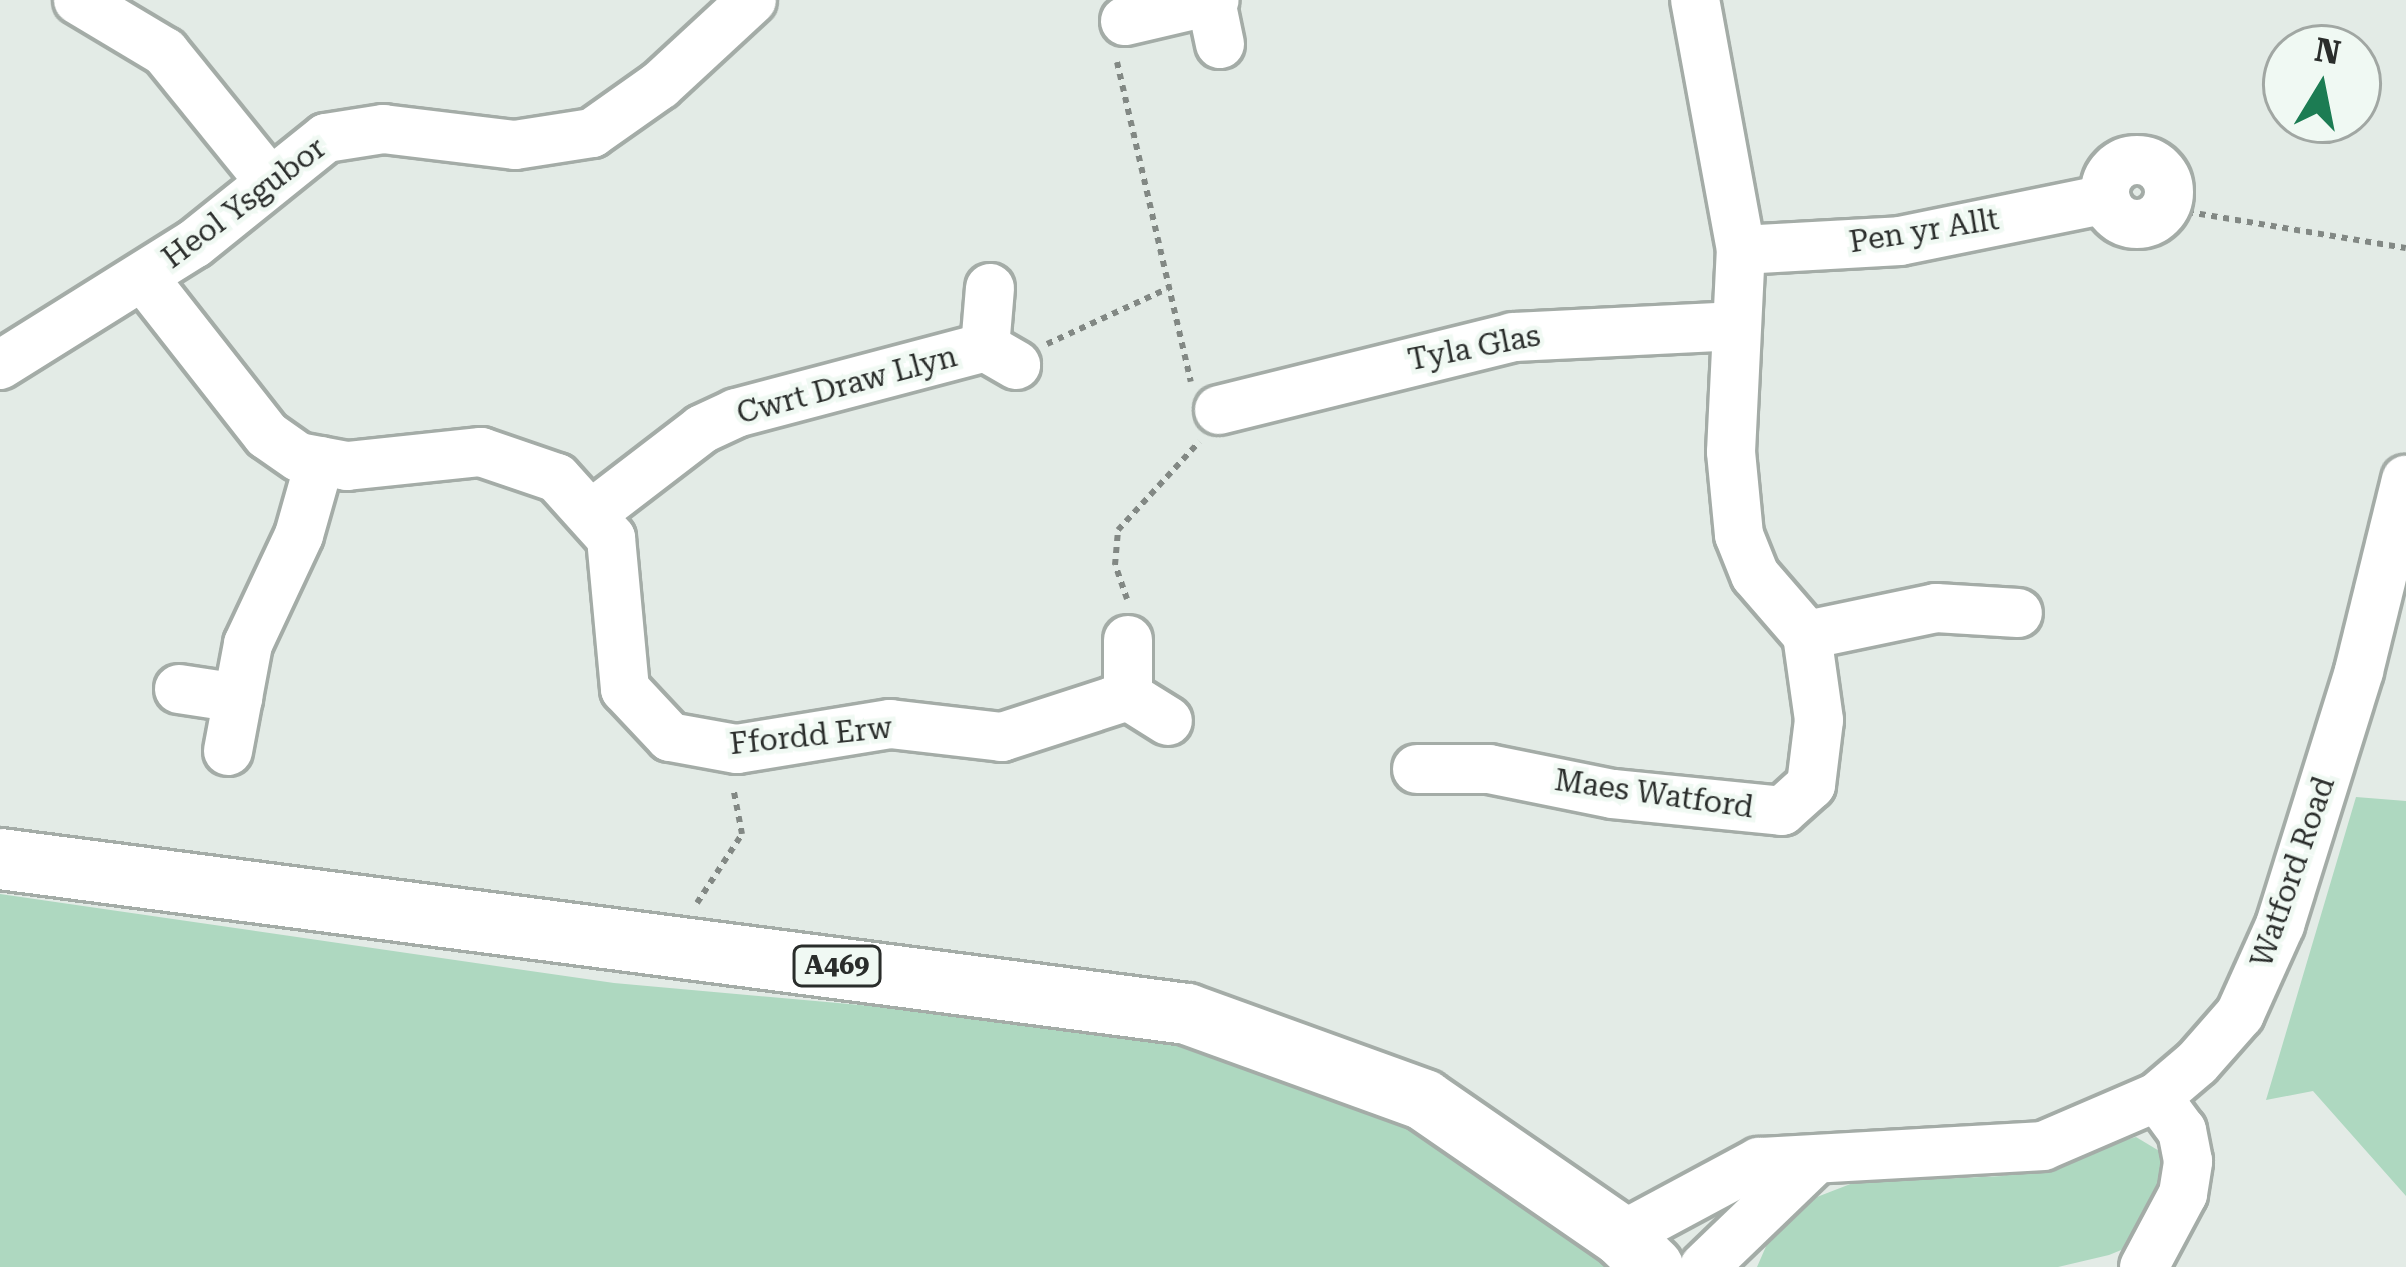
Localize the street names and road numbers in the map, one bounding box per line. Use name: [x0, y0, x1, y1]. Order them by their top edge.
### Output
street label: Heol Ysgubor: [155, 130, 333, 276]
street label: Pen yr Allt: [1847, 201, 2001, 261]
street label: Tyla Glas: [1405, 318, 1543, 378]
street label: Cwrt Draw Llyn: [733, 338, 961, 432]
street label: Ffordd Erw: [728, 710, 894, 762]
street label: Maes Watford: [1552, 762, 1756, 826]
street label: Watford Road: [2244, 772, 2342, 972]
road number: A469: [792, 945, 882, 987]

